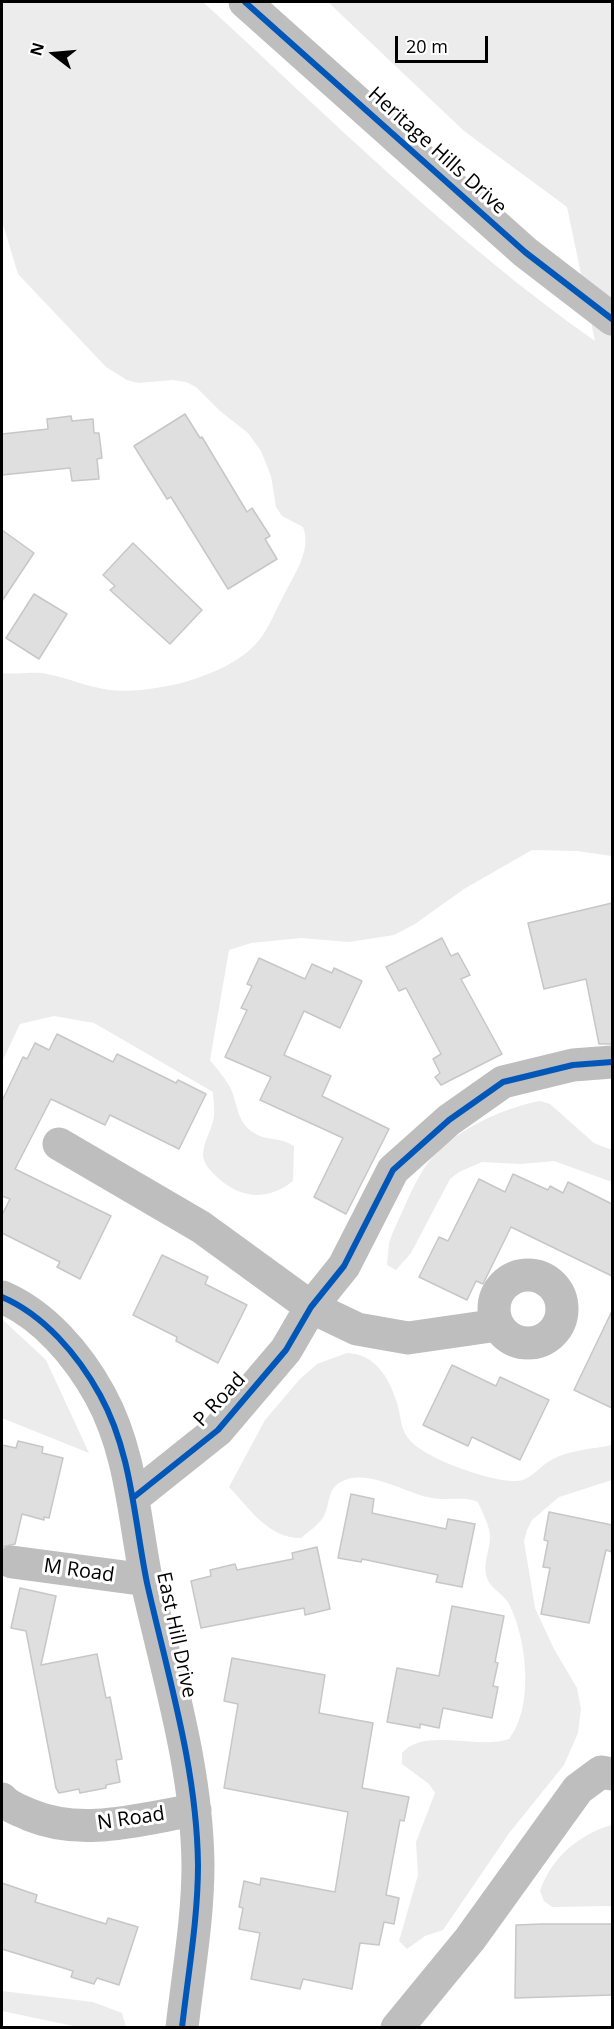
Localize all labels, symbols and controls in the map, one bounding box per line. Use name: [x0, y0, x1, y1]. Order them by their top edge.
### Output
north arrow: [24, 24, 84, 84]
scale bar: [398, 24, 491, 62]
text: 20 m: [406, 34, 448, 58]
text: N: [24, 40, 49, 58]
street label: Heritage Hills Drive: [363, 82, 511, 220]
street label: P Road: [189, 1368, 251, 1432]
street label: M Road: [42, 1554, 116, 1588]
street label: East Hill Drive: [151, 1570, 201, 1700]
street label: N Road: [96, 1802, 166, 1836]

